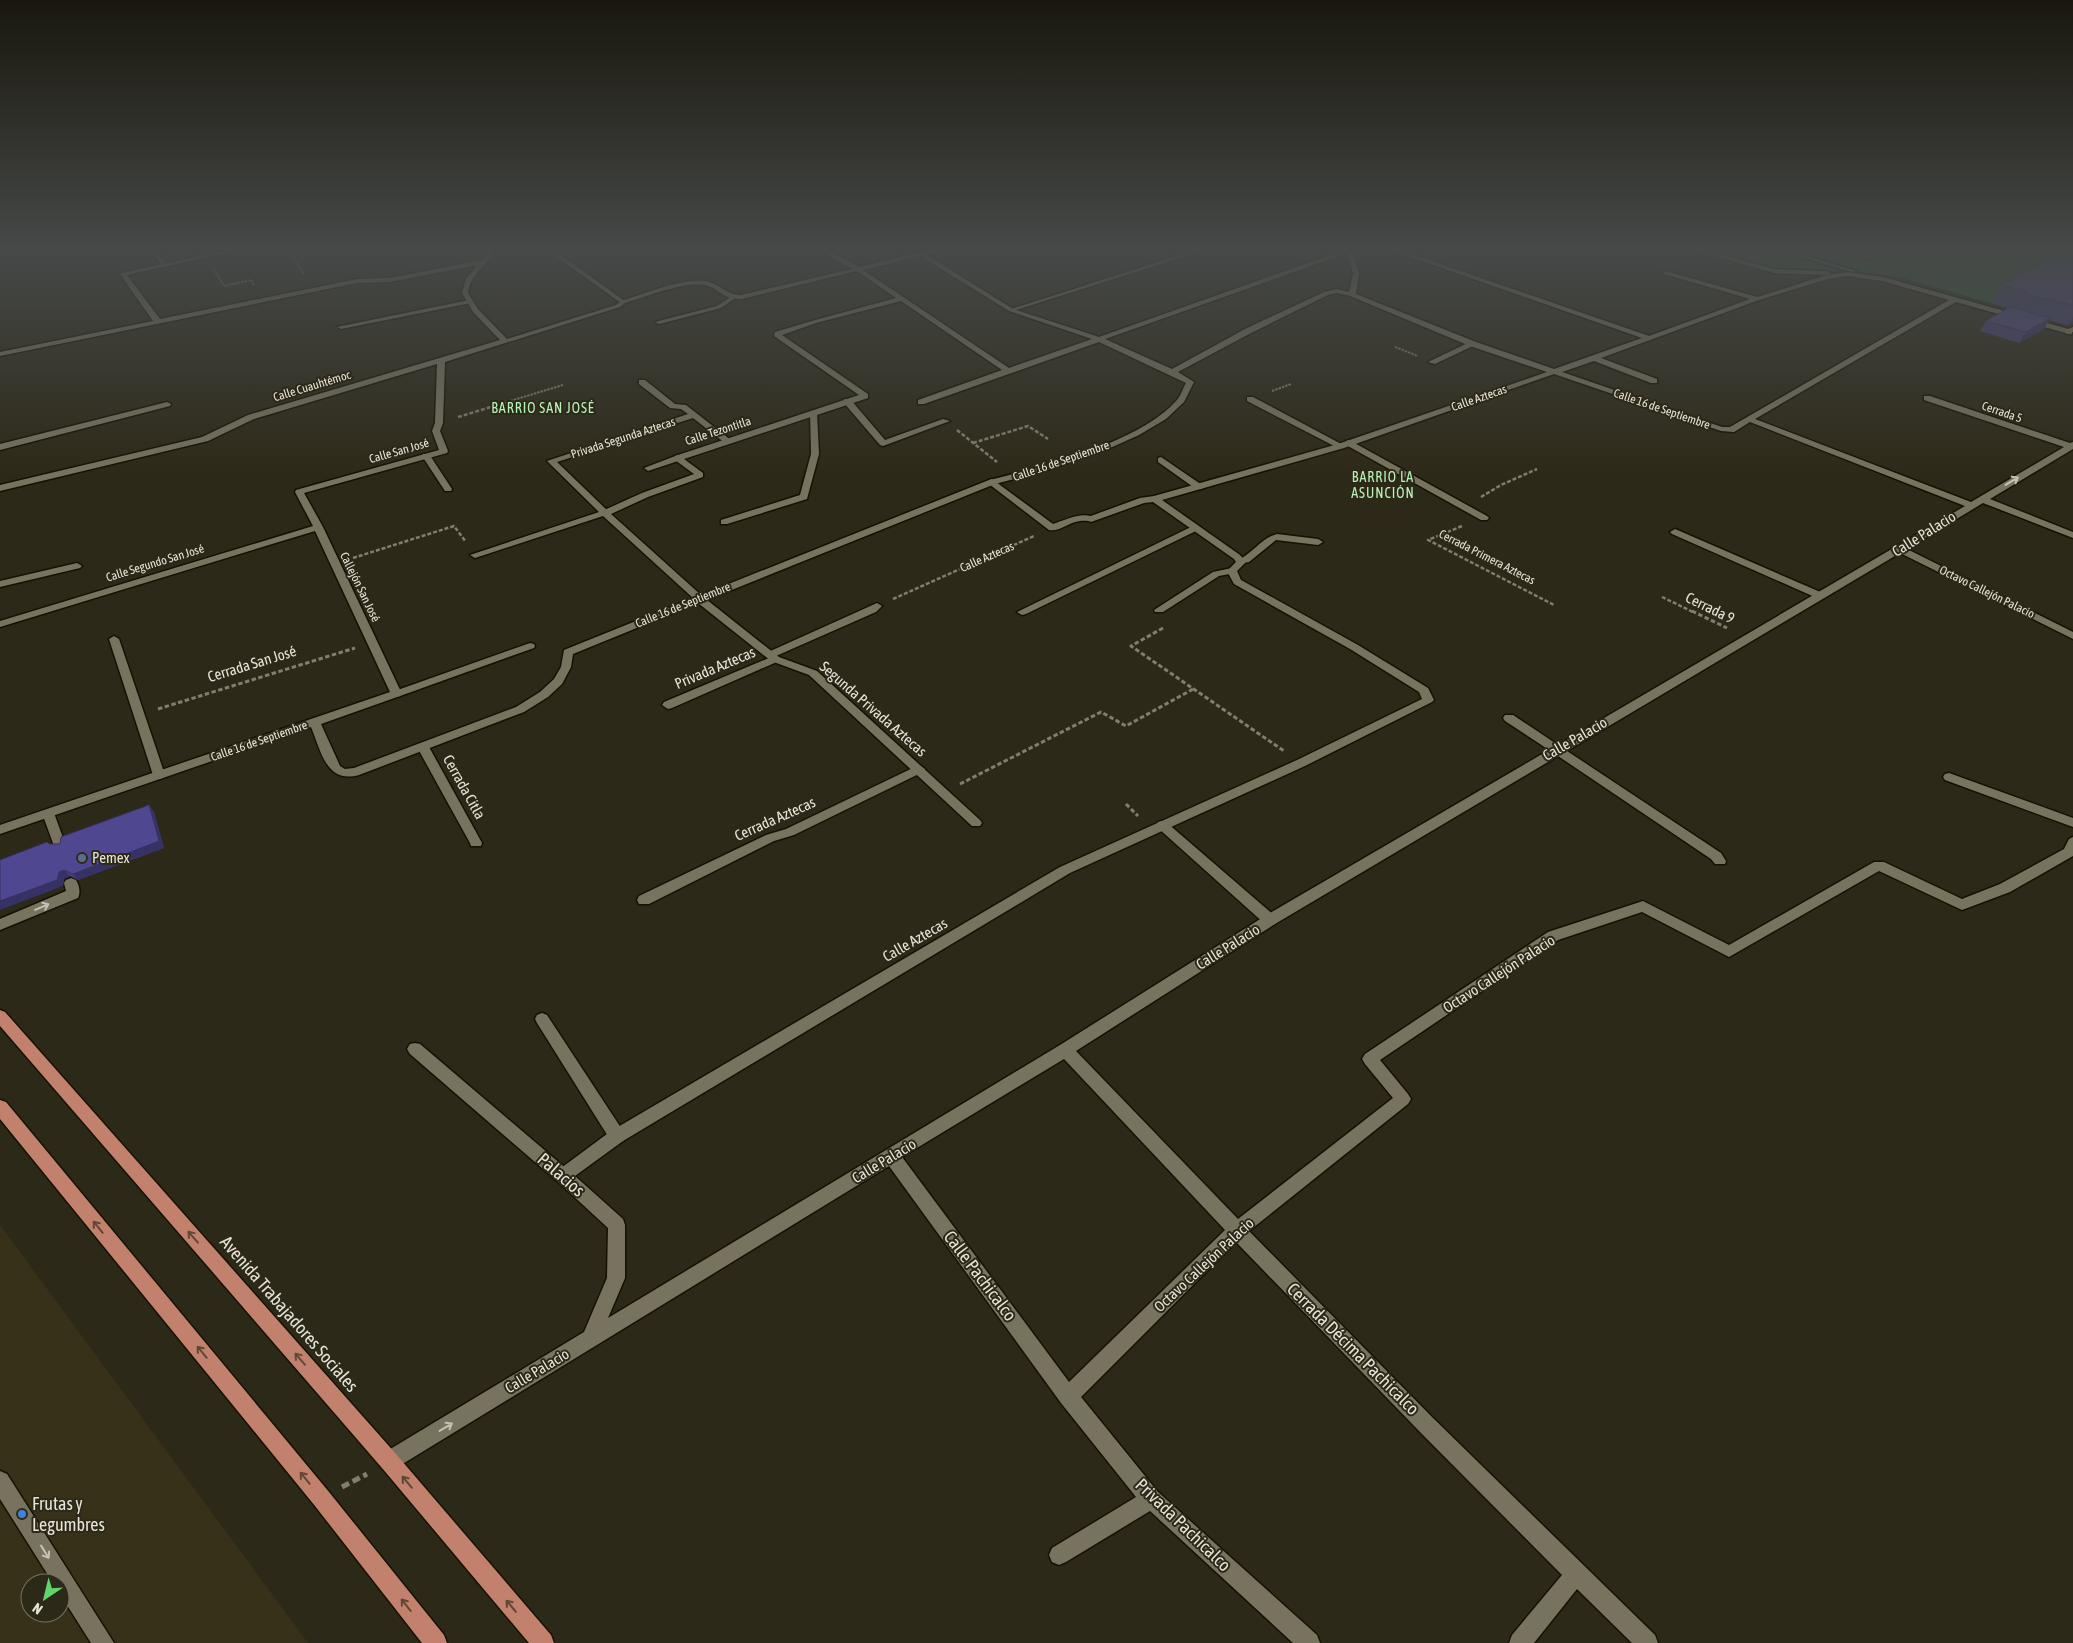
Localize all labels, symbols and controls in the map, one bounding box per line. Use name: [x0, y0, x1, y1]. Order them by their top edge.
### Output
street label: Calle Cuauhtémoc: [272, 367, 353, 404]
street label: Calle Aztecas: [1450, 382, 1508, 414]
street label: Calle 16 de Septiembre: [1612, 386, 1712, 432]
street label: Cerrada 5: [1980, 399, 2024, 425]
district label: BARRIO SAN JOSÉ: [491, 400, 595, 416]
street label: Calle Tezontitla: [683, 414, 753, 448]
street label: Privada Segunda Aztecas: [569, 415, 677, 461]
street label: Calle San José: [367, 436, 431, 466]
street label: Calle 16 de Septiembre: [1011, 438, 1111, 484]
district label: BARRIO LA ASUNCIÓN: [1351, 469, 1415, 501]
one-way arrow: [2004, 475, 2018, 485]
street label: Calle Palacio: [1889, 507, 1959, 560]
street label: Cerrada Primera Aztecas: [1437, 527, 1537, 587]
street label: Calle Aztecas: [958, 539, 1016, 575]
street label: Calle Segundo San José: [104, 541, 206, 585]
street label: Callejón San José: [337, 550, 383, 624]
street label: Octavo Callejón Palacio: [1937, 563, 2037, 621]
street label: Calle 16 de Septiembre: [633, 580, 733, 630]
street label: Cerrada 9: [1683, 588, 1737, 627]
street label: Cerrada San José: [205, 642, 298, 685]
street label: Privada Aztecas: [672, 643, 758, 692]
street label: Segunda Privada Aztecas: [816, 658, 930, 760]
street label: Calle Palacio: [1540, 713, 1610, 764]
street label: Calle 16 de Septiembre: [209, 718, 309, 764]
street label: Cerrada Citla: [440, 752, 489, 822]
street label: Cerrada Aztecas: [732, 793, 818, 844]
place label: Pemex: [92, 849, 130, 866]
marker: Pemex: [76, 852, 88, 864]
one-way arrow: [34, 902, 49, 912]
street label: Calle Aztecas: [879, 914, 950, 965]
street label: Calle Palacio: [1193, 920, 1263, 973]
street label: Octavo Callejón Palacio: [1440, 931, 1558, 1016]
street label: Calle Palacio: [849, 1135, 919, 1186]
street label: Palacios: [533, 1148, 589, 1201]
street label: Octavo Callejón Palacio: [1150, 1214, 1257, 1315]
one-way arrow: [93, 1220, 104, 1233]
street label: Calle Pachicalco: [940, 1226, 1021, 1325]
one-way arrow: [187, 1230, 199, 1243]
street label: Avenida Trabajadores Sociales: [216, 1231, 363, 1396]
street label: Cerrada Décima Pachicalco: [1283, 1278, 1424, 1419]
street label: Calle Palacio: [502, 1345, 572, 1396]
one-way arrow: [196, 1346, 207, 1359]
one-way arrow: [295, 1353, 306, 1366]
one-way arrow: [438, 1421, 452, 1431]
one-way arrow: [299, 1471, 310, 1484]
street label: Privada Pachicalco: [1131, 1474, 1235, 1575]
one-way arrow: [401, 1475, 412, 1488]
place label: Frutas y Legumbres: [32, 1493, 105, 1535]
marker: Frutas y Legumbres: [16, 1508, 28, 1520]
one-way arrow: [40, 1544, 50, 1558]
north arrow: [20, 1573, 70, 1623]
one-way arrow: [401, 1598, 411, 1612]
one-way arrow: [506, 1599, 517, 1612]
text: N: [30, 1600, 46, 1618]

